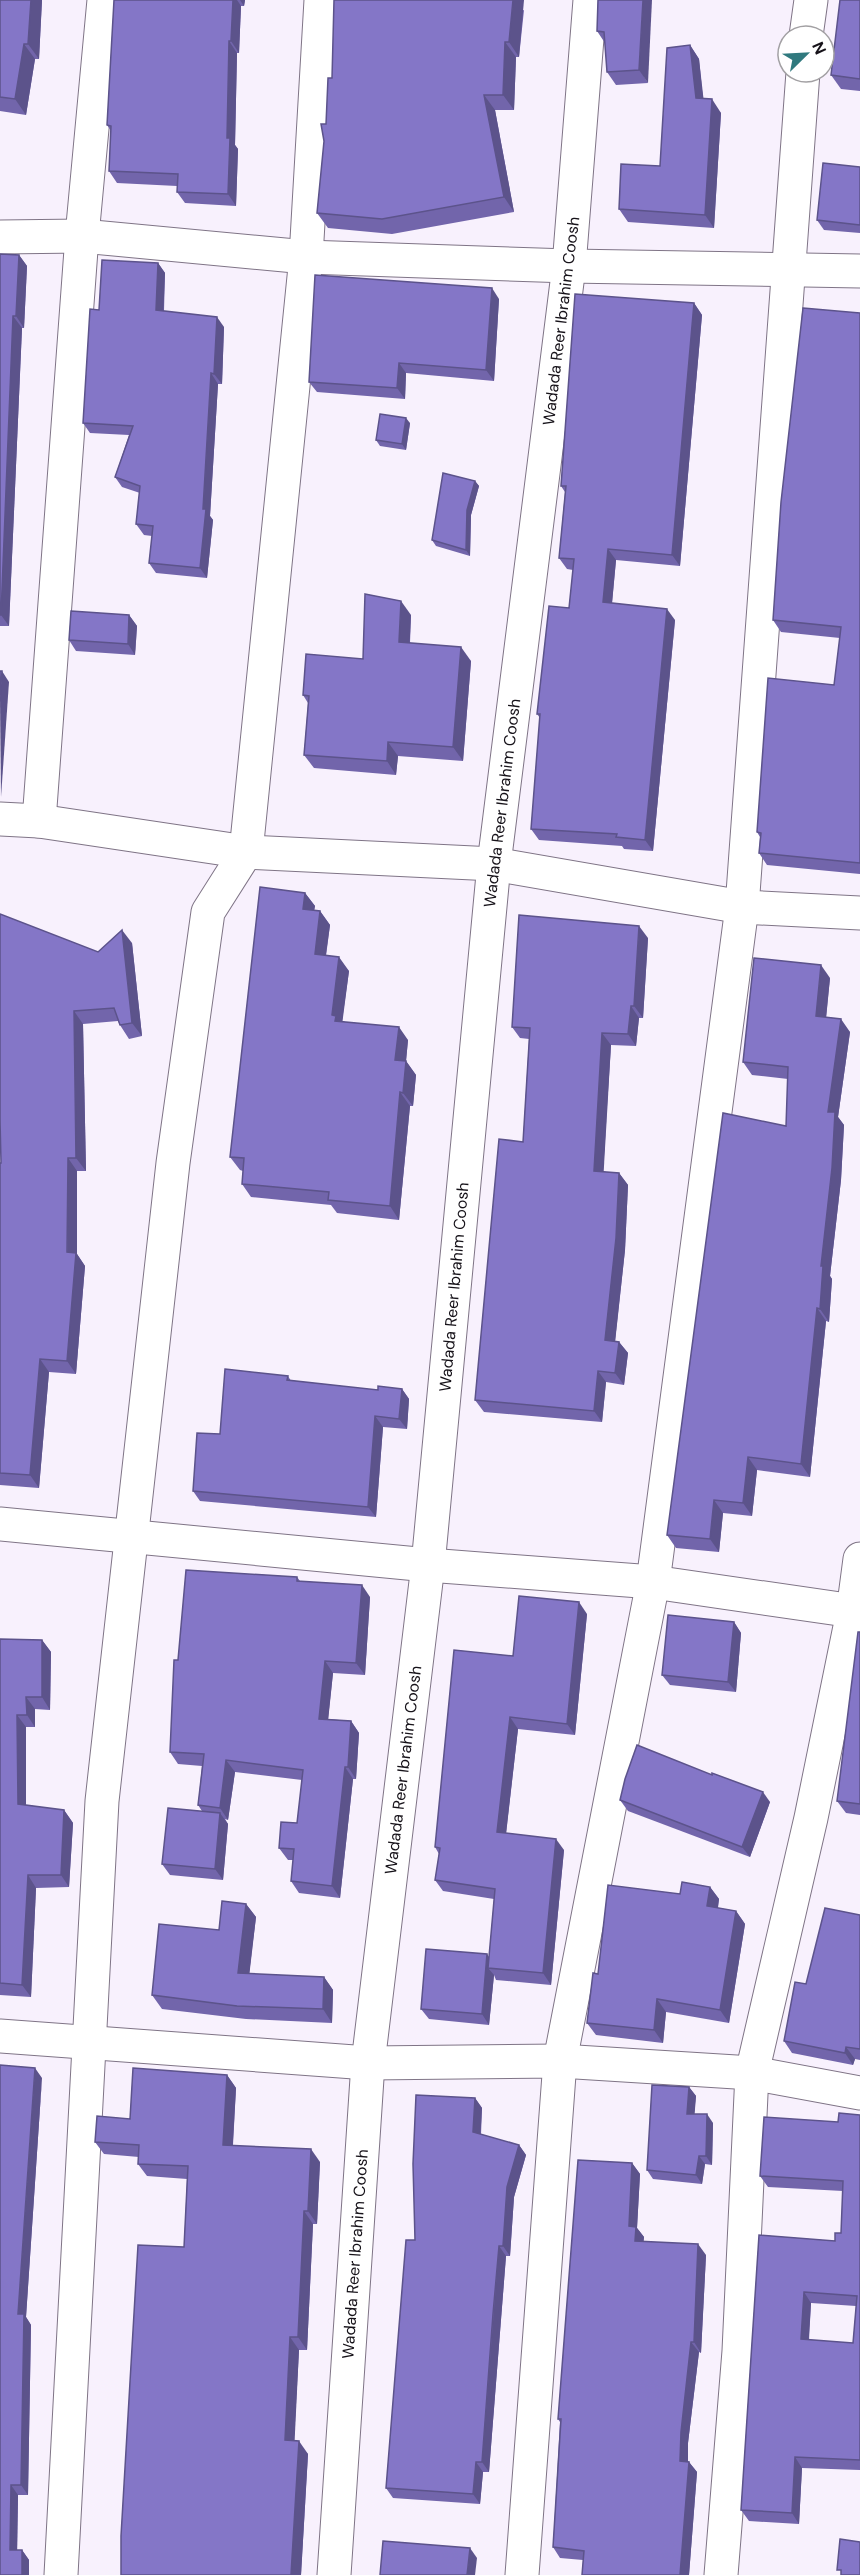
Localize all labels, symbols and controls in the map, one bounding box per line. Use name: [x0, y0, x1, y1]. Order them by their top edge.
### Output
north arrow: [776, 24, 836, 84]
text: N: [807, 39, 831, 58]
street label: Wadada Reer Ibrahim Coosh: [538, 215, 584, 427]
street label: Wadada Reer Ibrahim Coosh: [479, 697, 525, 909]
street label: Wadada Reer Ibrahim Coosh: [434, 1181, 474, 1393]
street label: Wadada Reer Ibrahim Coosh: [380, 1664, 426, 1876]
street label: Wadada Reer Ibrahim Coosh: [337, 2148, 373, 2360]

